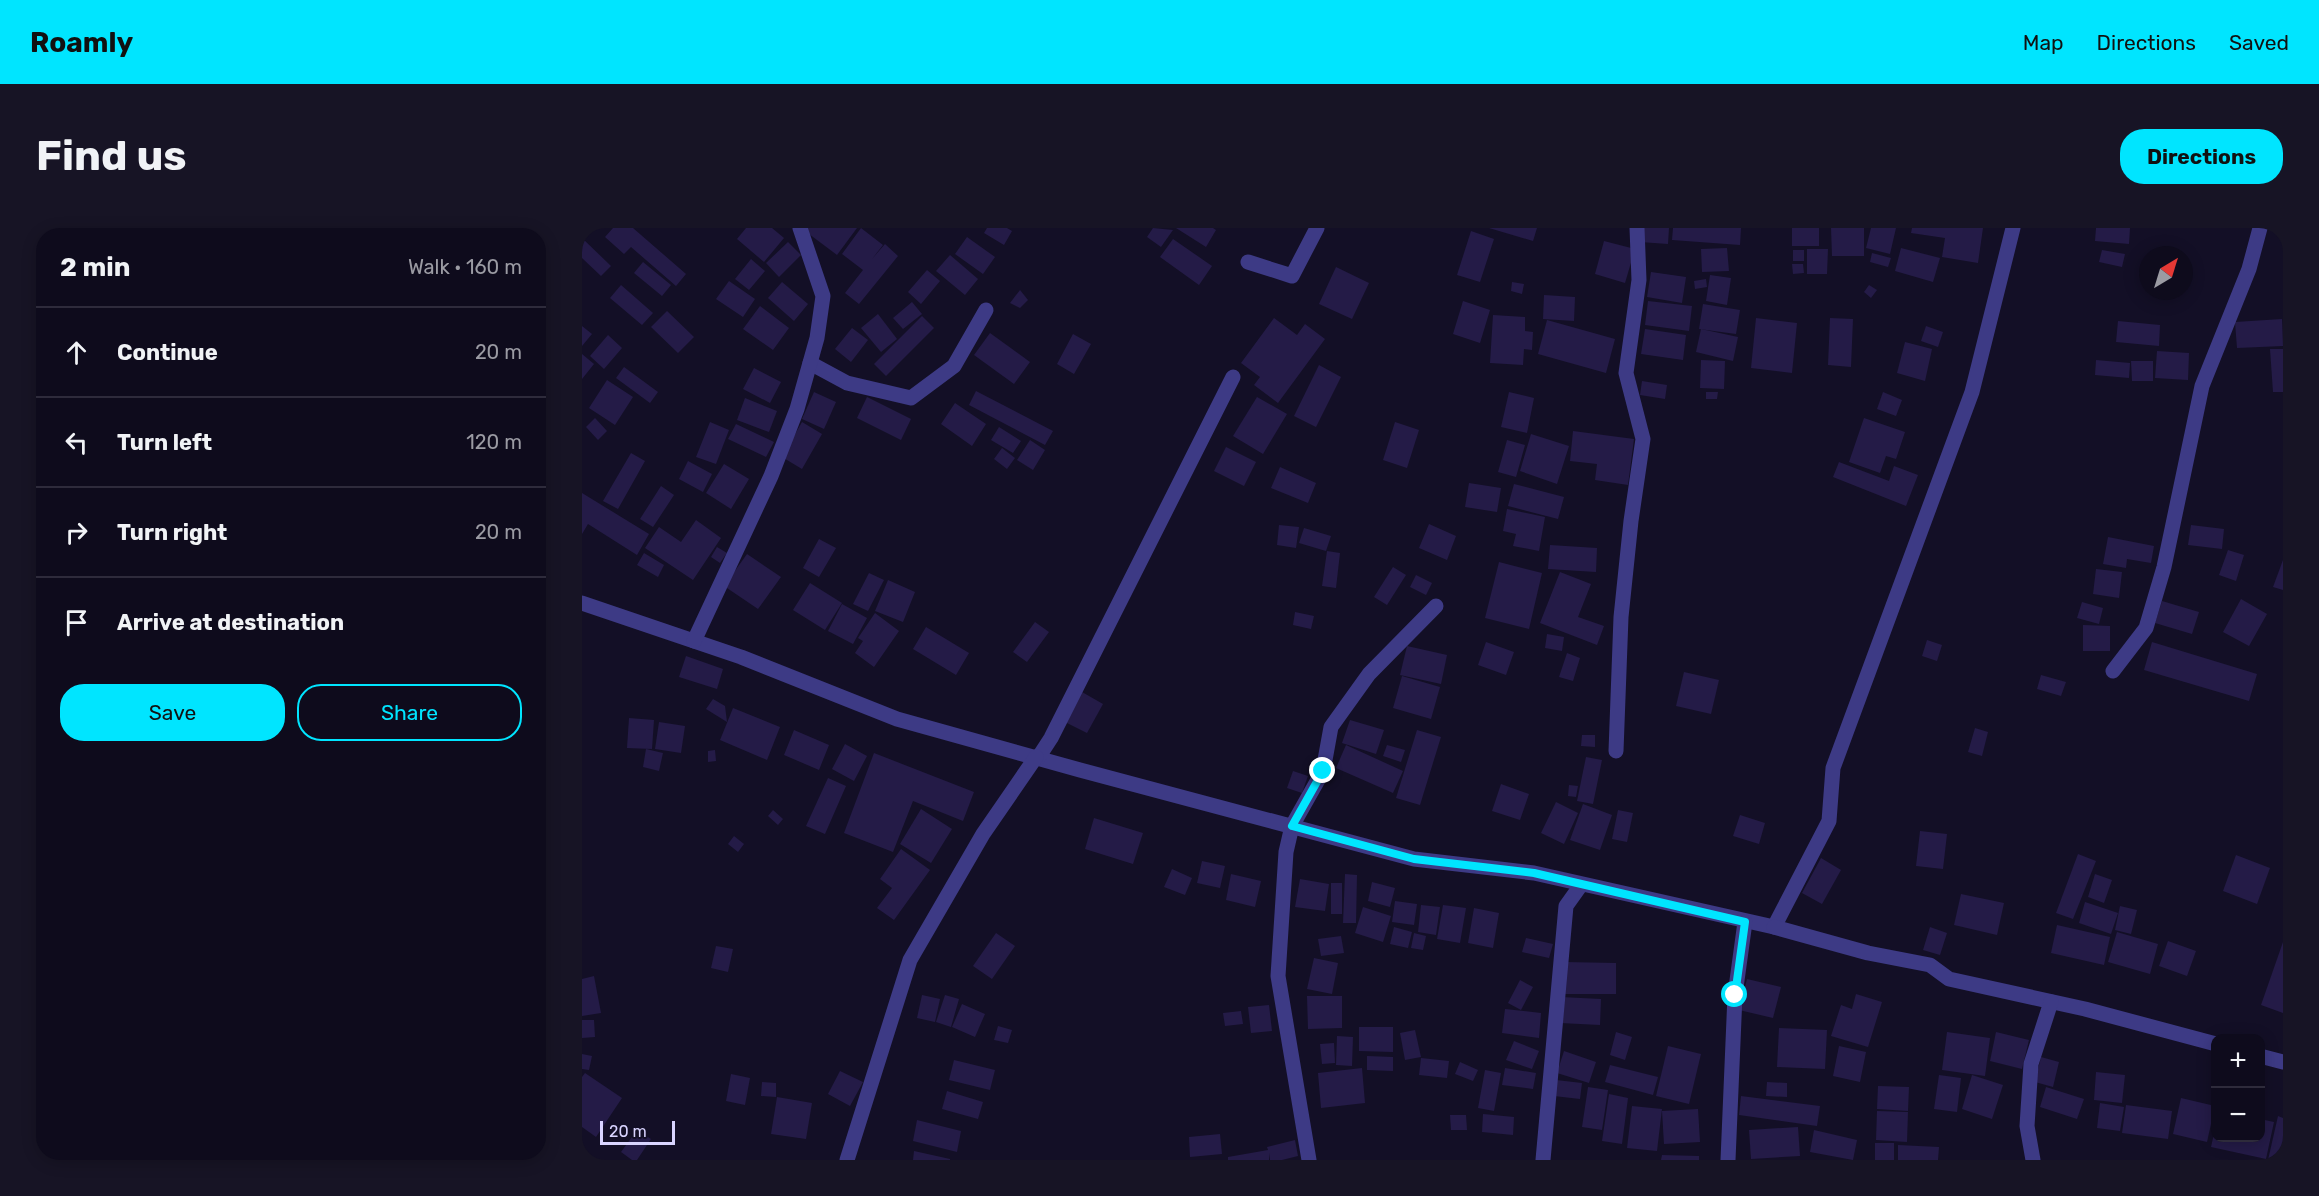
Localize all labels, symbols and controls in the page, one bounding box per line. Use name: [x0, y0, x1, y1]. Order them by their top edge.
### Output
text: Roamly: [30, 26, 133, 59]
text: Map: [2023, 30, 2064, 55]
text: Directions: [2097, 30, 2196, 55]
text: Saved: [2229, 30, 2289, 55]
button: Directions: [2120, 129, 2283, 184]
text: Find us: [36, 131, 187, 181]
north arrow: [2139, 246, 2193, 300]
text: 2 min: [60, 252, 130, 283]
text: Walk · 160 m: [408, 255, 522, 279]
icon: ahead: [60, 336, 93, 369]
text: Continue: [117, 339, 218, 366]
text: 20 m: [475, 340, 522, 364]
icon: left: [60, 426, 93, 459]
text: Turn left: [117, 429, 212, 456]
text: 120 m: [466, 430, 522, 454]
icon: right: [60, 516, 93, 549]
text: Turn right: [117, 519, 227, 546]
text: 20 m: [475, 520, 522, 544]
icon: arrive: [60, 606, 93, 639]
text: Arrive at destination: [117, 609, 344, 636]
button: Save: [60, 684, 285, 741]
button: Share: [297, 684, 522, 741]
route end: [1309, 757, 1335, 783]
route start: [1721, 981, 1747, 1007]
map controls: [2211, 1034, 2265, 1142]
button: +: [2211, 1034, 2265, 1088]
button: −: [2211, 1088, 2265, 1142]
scale bar: [600, 1118, 675, 1146]
text: 20 m: [609, 1122, 647, 1141]

